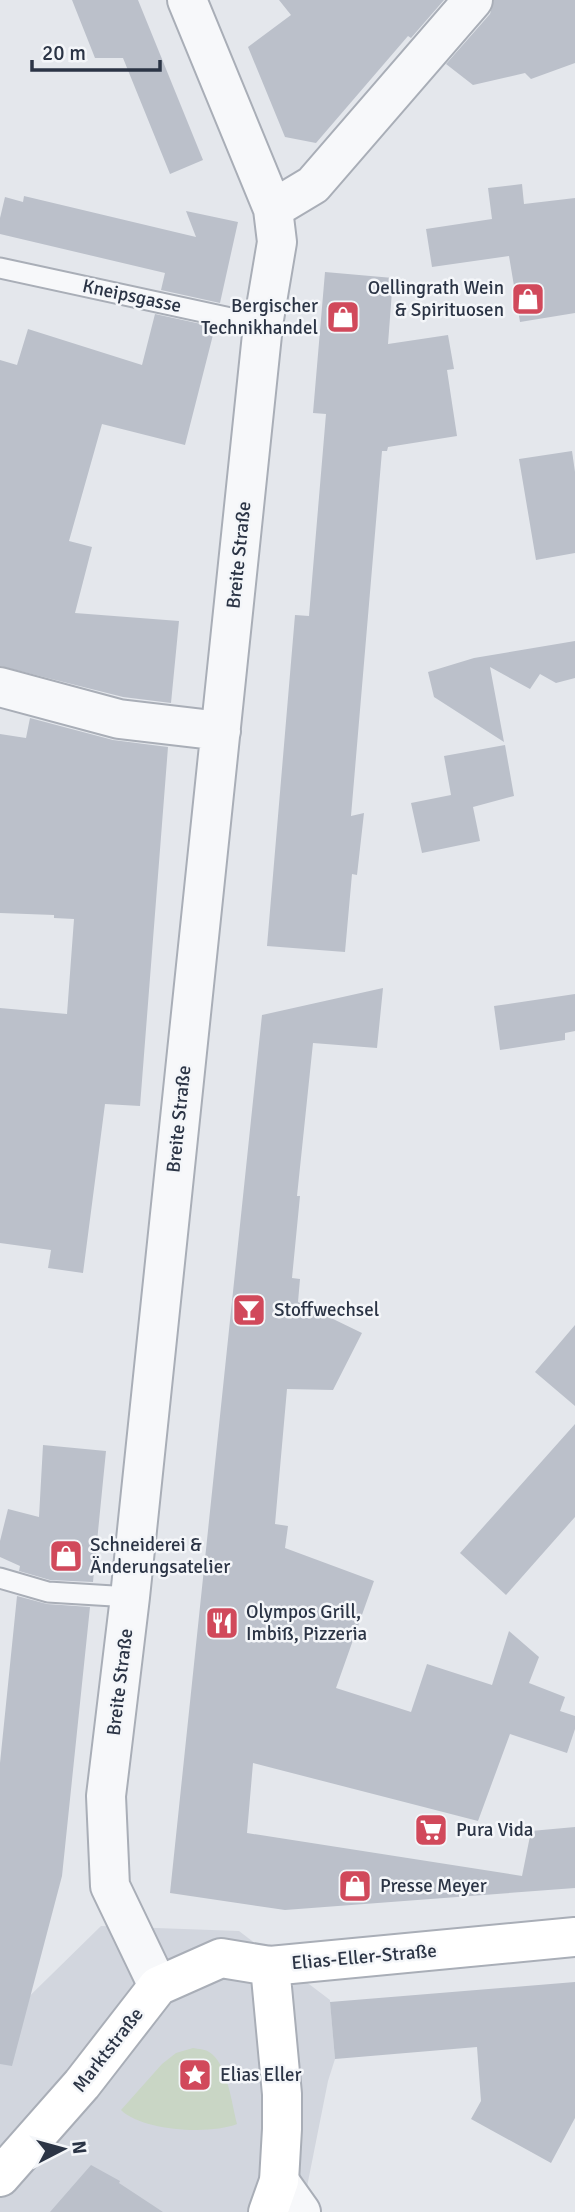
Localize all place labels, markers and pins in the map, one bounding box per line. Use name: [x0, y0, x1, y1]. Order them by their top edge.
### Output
place label: Oellingrath Wein & Spirituosen: [368, 276, 504, 322]
shop icon: Oellingrath Wein & Spirituosen: [509, 280, 547, 318]
place label: Bergischer Technikhandel: [201, 294, 318, 340]
shop icon: Bergischer Technikhandel: [324, 298, 362, 336]
bar icon: Stoffwechsel: [230, 1291, 268, 1329]
place label: Stoffwechsel: [274, 1298, 379, 1322]
place label: Schneiderei & Änderungsatelier: [90, 1533, 230, 1579]
shop icon: Schneiderei & Änderungsatelier: [47, 1537, 85, 1575]
place label: Olympos Grill, Imbiß, Pizzeria: [246, 1600, 367, 1646]
restaurant icon: Olympos Grill, Imbiß, Pizzeria: [203, 1604, 241, 1642]
supermarket icon: Pura Vida: [412, 1811, 450, 1849]
place label: Pura Vida: [456, 1818, 533, 1842]
shop icon: Presse Meyer: [336, 1867, 374, 1905]
place label: Presse Meyer: [380, 1874, 487, 1898]
place icon: Elias Eller: [176, 2056, 214, 2094]
place label: Elias Eller: [220, 2063, 302, 2087]

